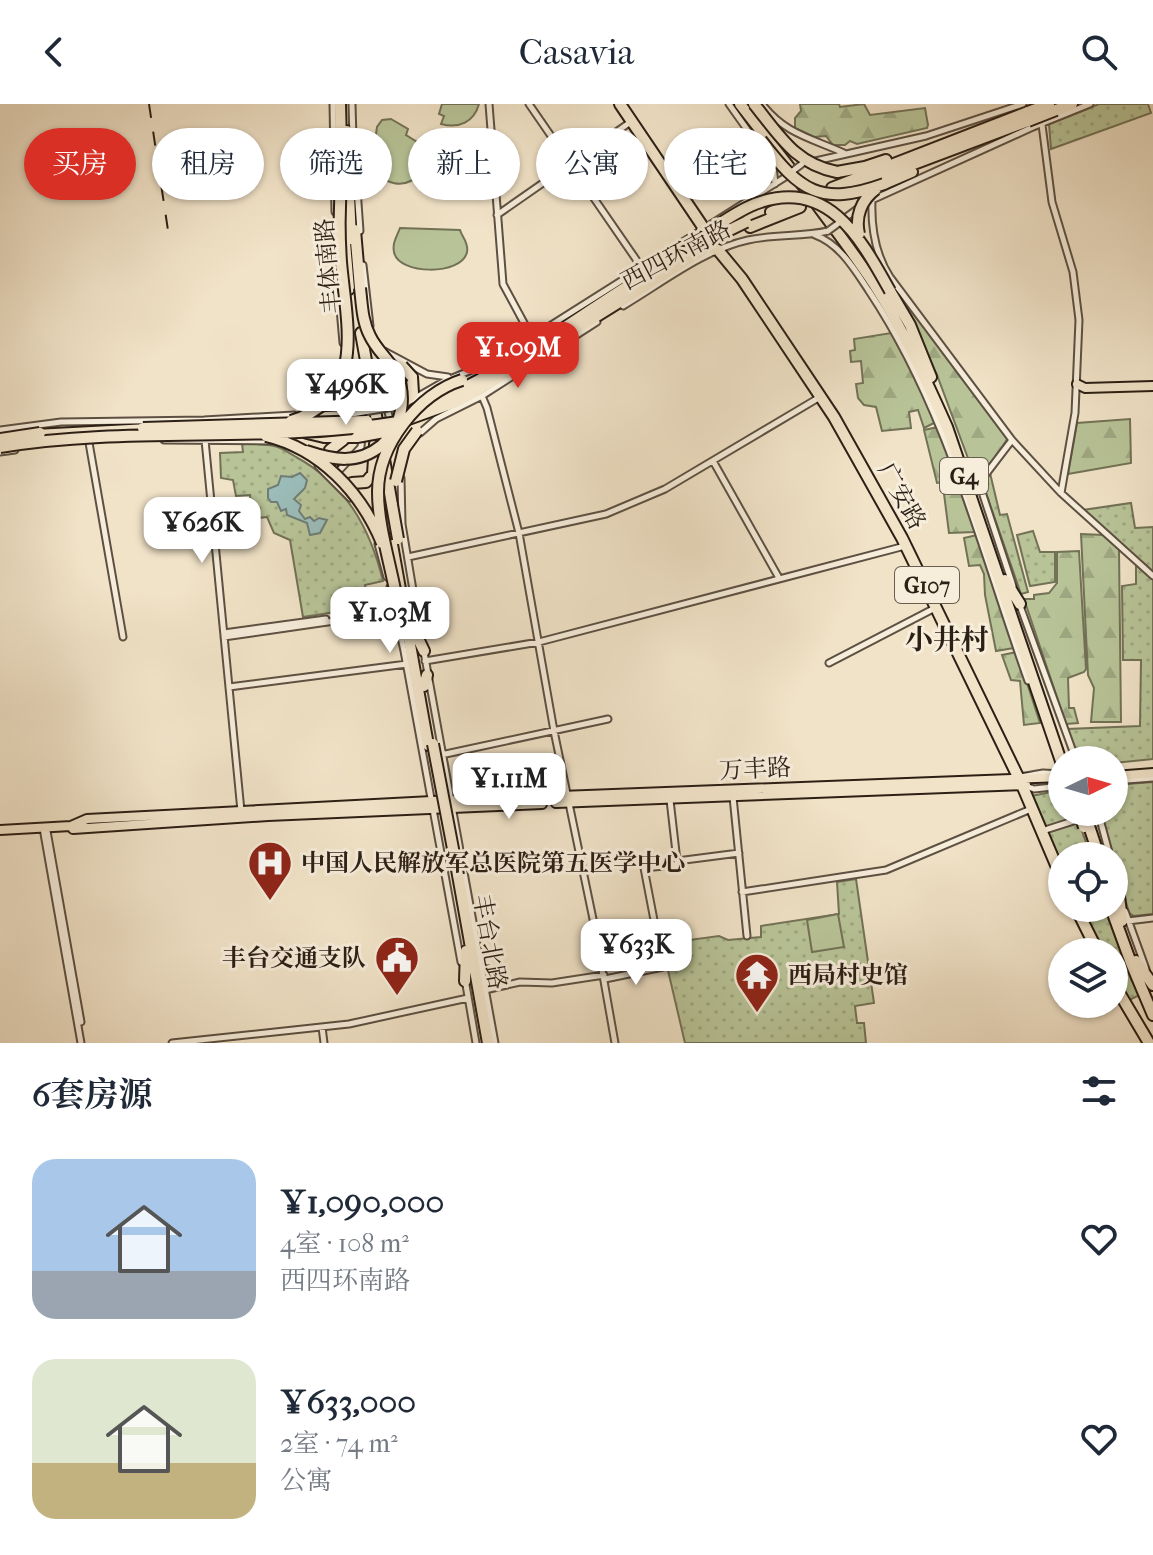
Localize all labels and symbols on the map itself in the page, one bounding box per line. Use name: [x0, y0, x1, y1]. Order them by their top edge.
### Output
street label: 西四环南路: [616, 214, 736, 296]
street label: 丰体南路: [310, 217, 346, 315]
pin: ¥1.09M: [453, 322, 583, 390]
pin: ¥496K: [290, 359, 402, 427]
street label: 广安路: [872, 458, 932, 534]
road number: G4: [940, 458, 988, 494]
pin: ¥626K: [146, 497, 258, 565]
road number: G107: [895, 567, 959, 603]
pin: ¥1.03M: [325, 587, 455, 655]
district label: 小井村: [905, 623, 989, 656]
north arrow: [1048, 746, 1128, 826]
pin: ¥1.11M: [444, 753, 574, 821]
street label: 万丰路: [718, 753, 792, 785]
hospital icon: 中国人民解放军总医院第五医学中心: [246, 839, 294, 902]
place label: 中国人民解放军总医院第五医学中心: [301, 849, 685, 877]
street label: 丰台北路: [468, 892, 512, 992]
pin: ¥633K: [580, 919, 692, 987]
public building icon: 丰台交通支队: [373, 934, 421, 997]
place label: 丰台交通支队: [222, 944, 366, 972]
temple icon: 西局村史馆: [733, 951, 781, 1014]
place label: 西局村史馆: [788, 961, 908, 989]

